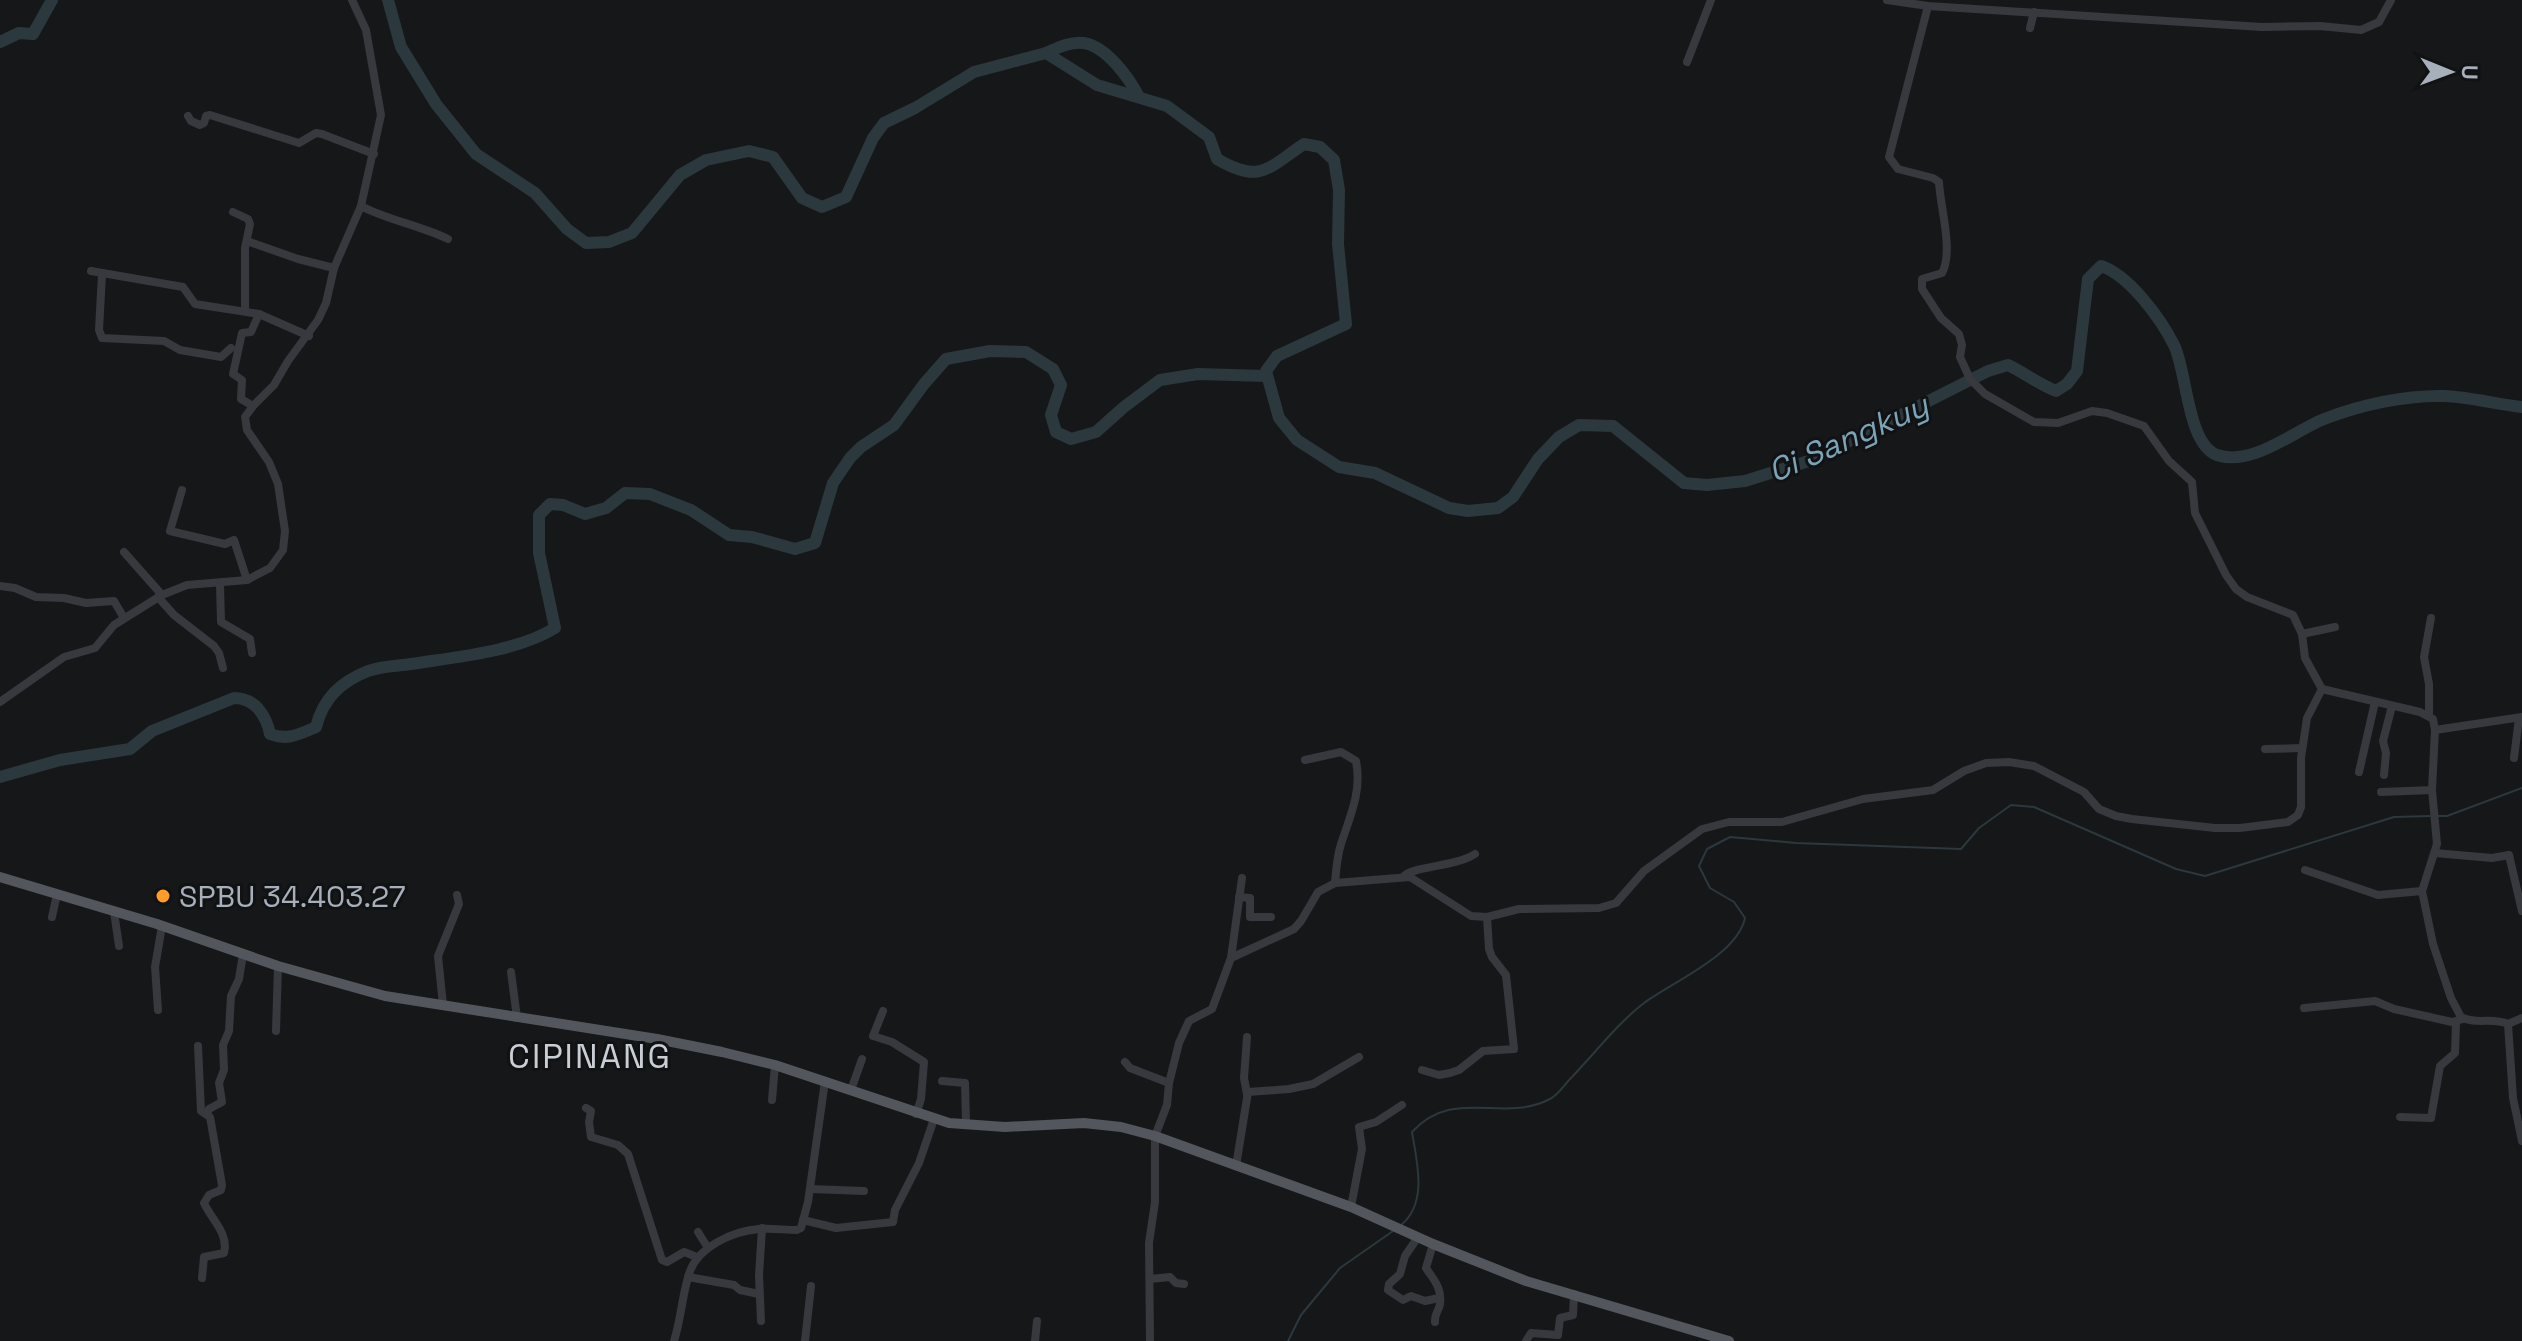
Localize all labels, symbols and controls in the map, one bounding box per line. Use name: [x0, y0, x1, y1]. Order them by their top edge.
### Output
north arrow: [2410, 32, 2490, 112]
text: U: [2456, 65, 2484, 80]
water label: Ci Sangkuy: [1762, 384, 1936, 491]
place label: SPBU 34.403.27: [179, 877, 406, 916]
marker: SPBU 34.403.27: [154, 887, 172, 905]
district label: CIPINANG: [508, 1035, 672, 1078]

